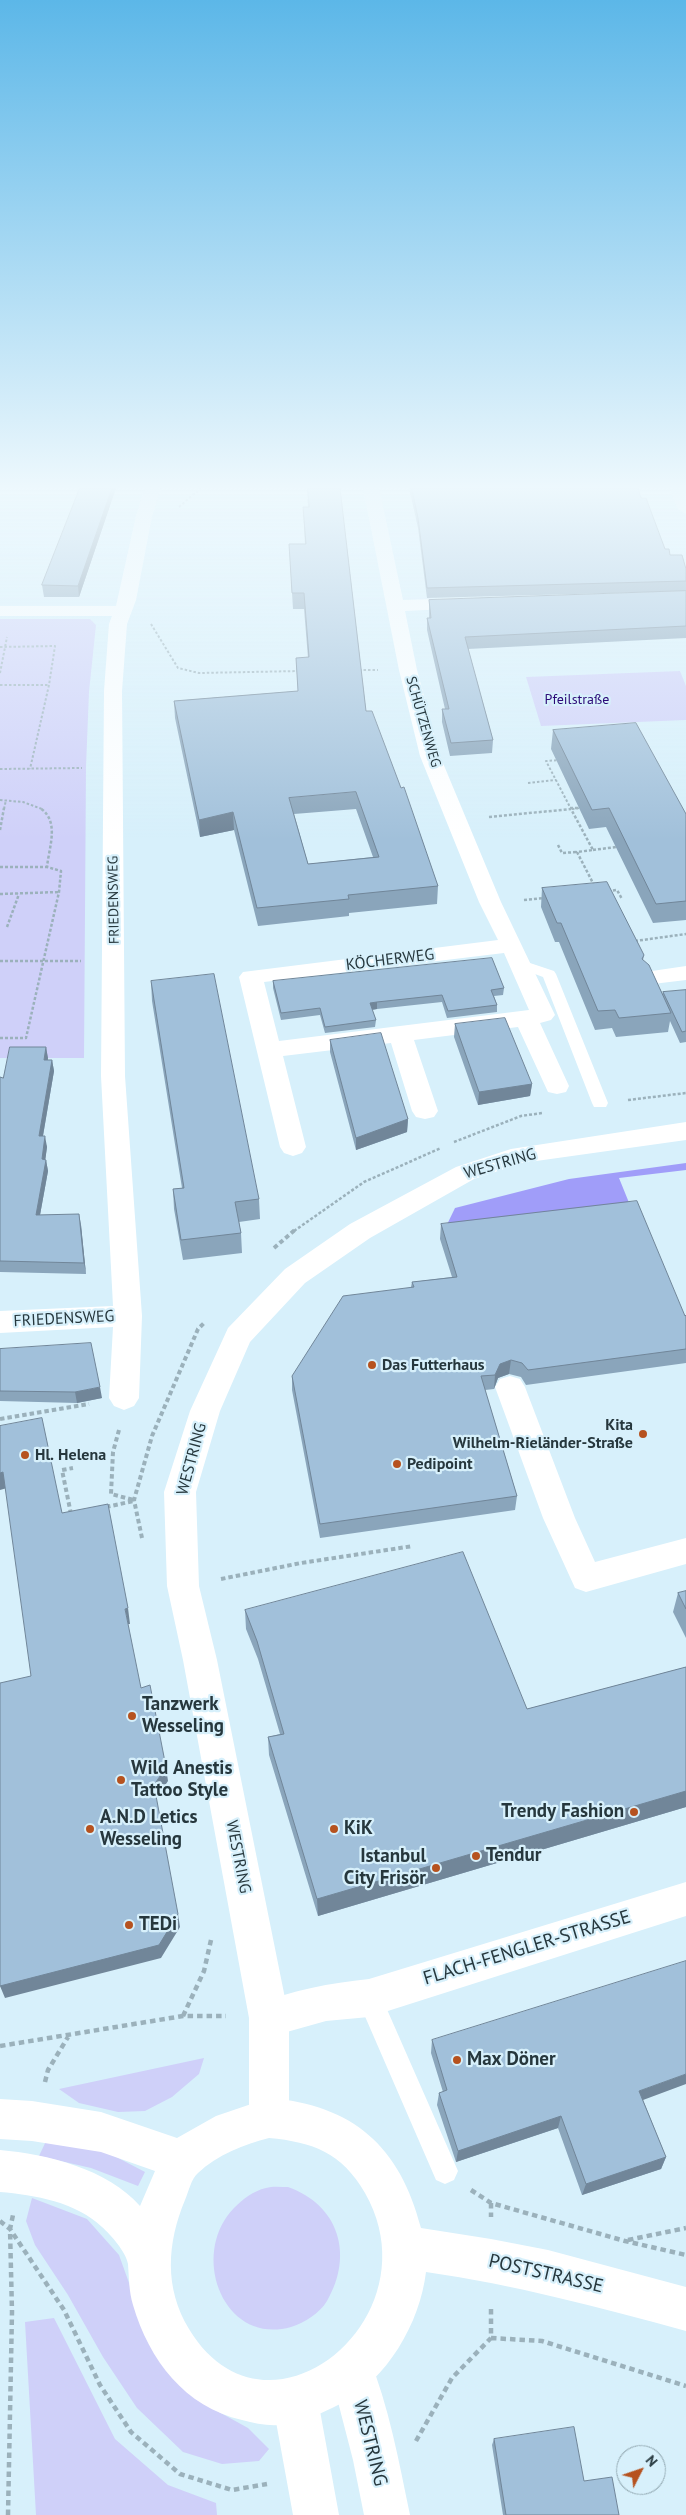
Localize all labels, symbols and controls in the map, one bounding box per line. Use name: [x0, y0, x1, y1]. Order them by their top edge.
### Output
street label: SCHÜTZENWEG: [402, 675, 444, 769]
park label: Pfeilstraße: [545, 692, 609, 708]
street label: FRIEDENSWEG: [105, 856, 123, 944]
street label: KÖCHERWEG: [345, 945, 435, 975]
street label: WESTRING: [462, 1145, 538, 1183]
street label: FRIEDENSWEG: [13, 1307, 115, 1331]
place label: Das Futterhaus: [382, 1355, 485, 1375]
marker: Das Futterhaus: [366, 1359, 378, 1371]
place label: Kita Wilhelm-Rieländer-Straße: [453, 1415, 633, 1453]
street label: WESTRING: [173, 1421, 211, 1497]
marker: Kita Wilhelm-Rieländer-Straße: [637, 1428, 649, 1440]
place label: Hl. Helena: [35, 1445, 106, 1465]
marker: Hl. Helena: [19, 1449, 31, 1461]
place label: Pedipoint: [407, 1454, 472, 1474]
marker: Pedipoint: [391, 1458, 403, 1470]
place label: Tanzwerk Wesseling: [142, 1694, 224, 1738]
marker: Tanzwerk Wesseling: [126, 1710, 138, 1722]
place label: Wild Anestis Tattoo Style: [131, 1758, 232, 1802]
marker: Wild Anestis Tattoo Style: [115, 1774, 127, 1786]
place label: Trendy Fashion: [501, 1801, 624, 1823]
marker: Trendy Fashion: [628, 1806, 640, 1818]
place label: A.N.D Letics Wesseling: [100, 1807, 197, 1851]
place label: KiK: [344, 1818, 373, 1840]
street label: WESTRING: [222, 1819, 254, 1895]
marker: A.N.D Letics Wesseling: [84, 1823, 96, 1835]
marker: KiK: [328, 1823, 340, 1835]
place label: Tendur: [486, 1845, 541, 1867]
place label: Istanbul City Frisör: [344, 1846, 426, 1890]
marker: Tendur: [470, 1850, 482, 1862]
marker: Istanbul City Frisör: [430, 1862, 442, 1874]
street label: FLACH-FENGLER-STRASSE: [421, 1906, 633, 1990]
place label: TEDi: [139, 1914, 177, 1936]
marker: TEDi: [123, 1919, 135, 1931]
place label: Max Döner: [467, 2049, 556, 2071]
marker: Max Döner: [451, 2054, 463, 2066]
street label: POSTSTRASSE: [487, 2250, 605, 2298]
street label: WESTRING: [348, 2398, 392, 2488]
north arrow: [616, 2445, 666, 2495]
text: N: [642, 2451, 661, 2470]

